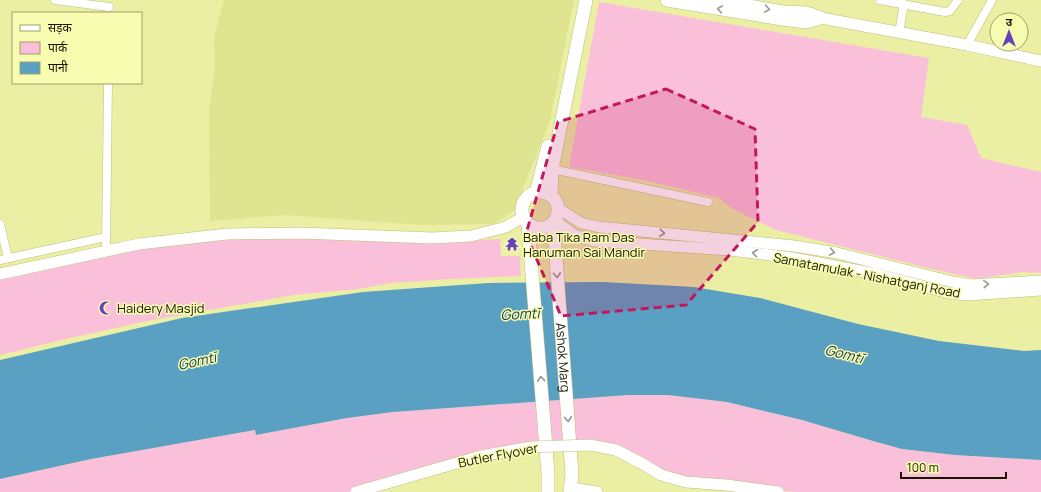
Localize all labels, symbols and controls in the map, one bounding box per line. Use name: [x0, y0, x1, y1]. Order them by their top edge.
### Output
one-way arrow: [764, 4, 770, 13]
one-way arrow: [717, 5, 723, 14]
legend: [12, 12, 142, 84]
north arrow: [989, 12, 1029, 52]
text: उ: [1006, 14, 1013, 29]
text: सड़क: [48, 19, 73, 36]
text: पार्क: [48, 39, 68, 56]
text: पानी: [48, 59, 69, 76]
place label: Baba Tika Ram Das Hanuman Sai Mandir: [523, 228, 646, 261]
one-way arrow: [659, 229, 665, 238]
temple icon: Baba Tika Ram Das Hanuman Sai Mandir: [504, 236, 520, 252]
one-way arrow: [829, 247, 835, 256]
street label: Samatamulak - Nishatganj Road: [772, 248, 962, 302]
one-way arrow: [752, 249, 758, 258]
one-way arrow: [553, 272, 562, 278]
one-way arrow: [983, 279, 989, 288]
place label: Haidery Masjid: [117, 299, 204, 317]
mosque icon: Haidery Masjid: [98, 300, 114, 316]
water label: Gomtī: [500, 303, 543, 324]
street label: Ashok Marg: [552, 322, 575, 393]
water label: Gomtī: [823, 340, 868, 368]
water label: Gomtī: [176, 347, 221, 374]
one-way arrow: [536, 376, 545, 382]
one-way arrow: [563, 416, 572, 422]
street label: Butler Flyover: [456, 438, 540, 472]
scale bar: [901, 454, 1006, 480]
text: 100 m: [907, 459, 939, 476]

